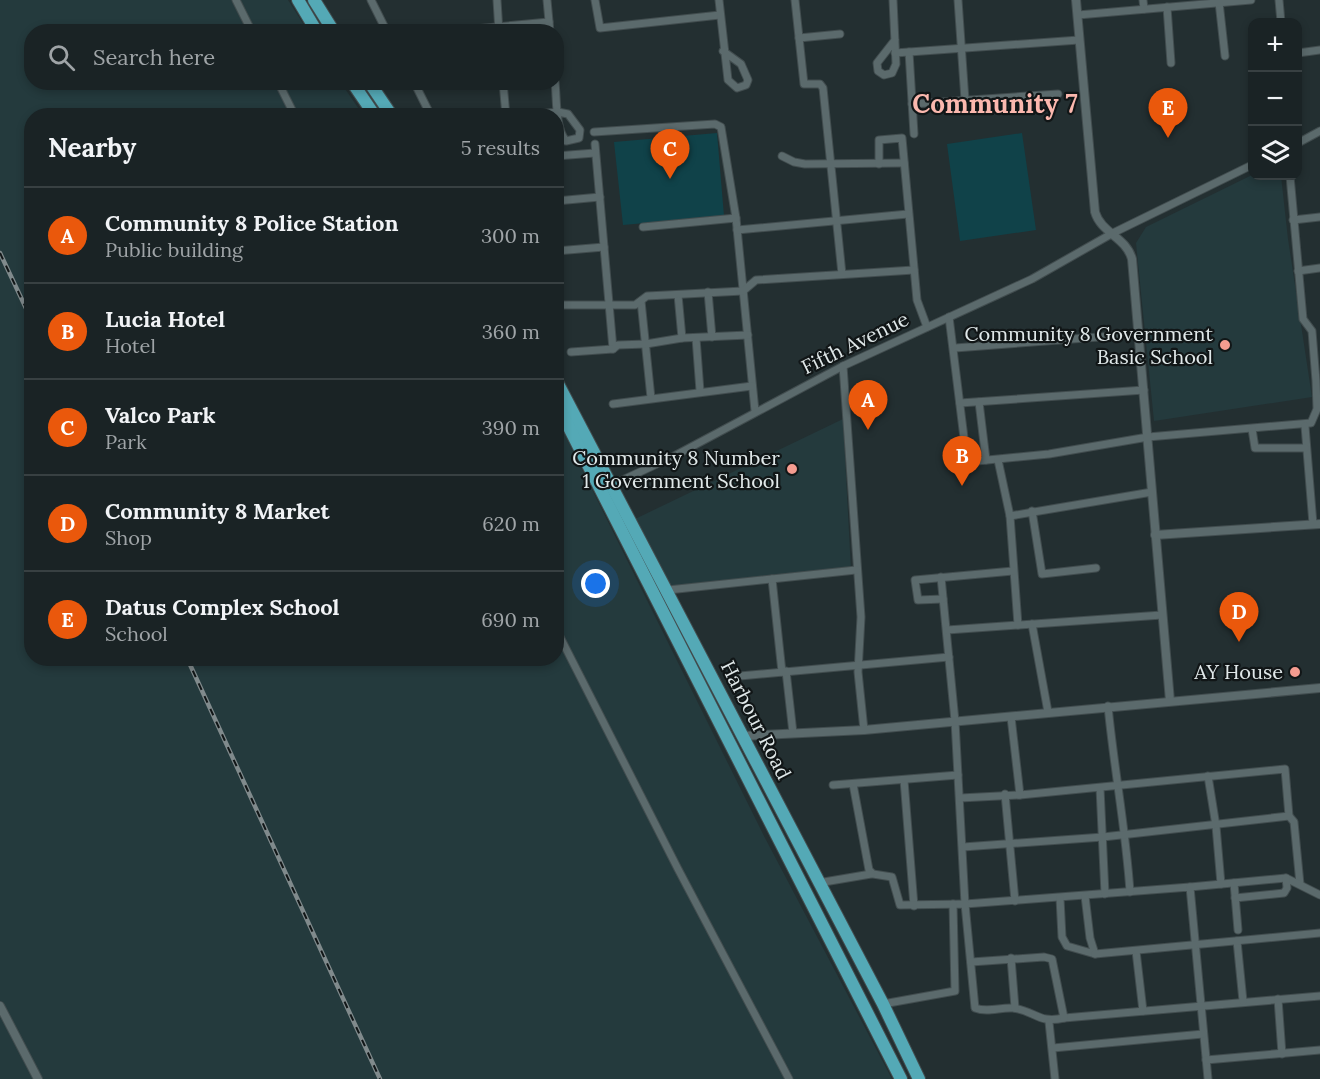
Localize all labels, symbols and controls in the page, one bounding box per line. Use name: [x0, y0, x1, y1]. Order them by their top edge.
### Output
map controls: [1248, 18, 1302, 180]
button: +: [1248, 18, 1302, 72]
search box: [24, 24, 564, 90]
icon: search: [45, 41, 78, 74]
text: Search here: [93, 43, 215, 71]
button: −: [1248, 72, 1302, 126]
district label: Community 7: [912, 87, 1078, 120]
pin: E: [1148, 88, 1188, 138]
button: layers: [1248, 126, 1302, 180]
pin: C: [650, 130, 690, 179]
text: Nearby: [48, 131, 136, 164]
text: 5 results: [461, 135, 540, 160]
text: Community 8 Police Station: [105, 209, 398, 237]
text: A: [61, 223, 74, 248]
text: 300 m: [481, 223, 540, 248]
text: Public building: [105, 237, 243, 262]
text: Lucia Hotel: [105, 305, 225, 333]
street label: Fifth Avenue: [797, 306, 913, 379]
text: B: [61, 319, 74, 344]
text: 360 m: [482, 319, 540, 344]
place label: Community 8 Government Basic School: [965, 321, 1213, 369]
text: Hotel: [105, 333, 156, 358]
marker: Community 8 Government Basic School: [1218, 338, 1232, 352]
pin: A: [848, 380, 888, 430]
text: Valco Park: [105, 401, 216, 429]
text: C: [61, 415, 74, 440]
text: 390 m: [482, 415, 540, 440]
text: Park: [105, 429, 147, 454]
pin: B: [942, 436, 982, 486]
place label: Community 8 Number 1 Government School: [572, 445, 780, 493]
marker: Community 8 Number 1 Government School: [785, 462, 799, 476]
text: Community 8 Market: [105, 497, 330, 525]
text: D: [60, 511, 75, 536]
text: 620 m: [482, 511, 540, 536]
text: Shop: [105, 525, 152, 550]
your location: [581, 569, 610, 598]
pin: D: [1220, 592, 1258, 642]
text: Datus Complex School: [105, 593, 339, 621]
text: E: [61, 607, 74, 632]
text: 690 m: [481, 607, 540, 632]
text: School: [105, 621, 168, 646]
street label: Harbour Road: [716, 656, 797, 783]
place label: AY House: [1193, 659, 1283, 684]
marker: AY House: [1288, 665, 1302, 679]

